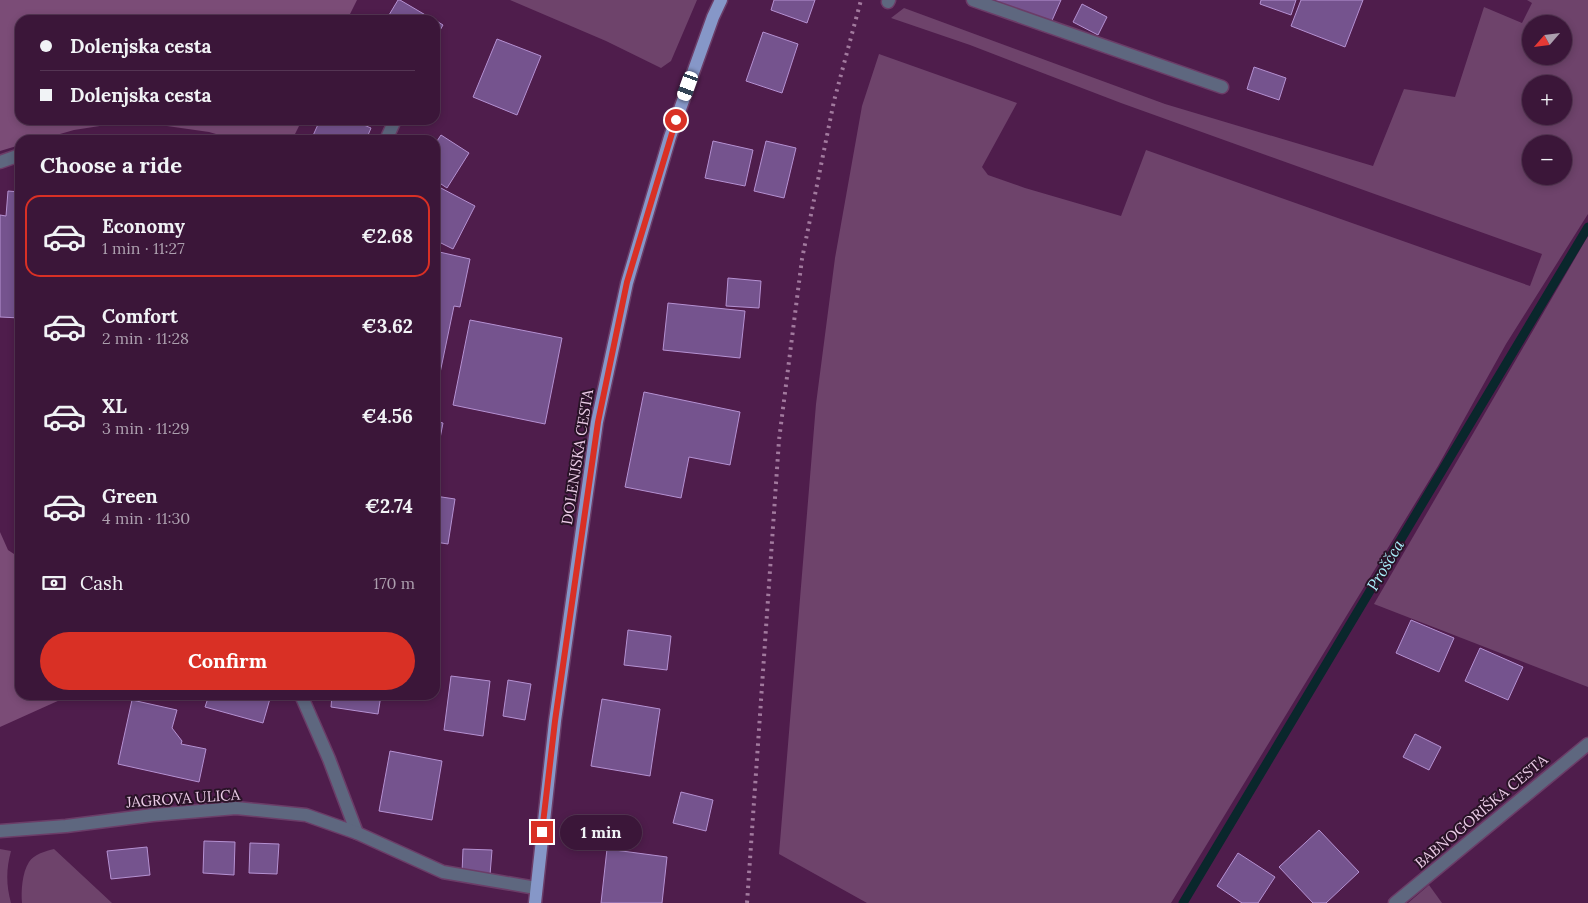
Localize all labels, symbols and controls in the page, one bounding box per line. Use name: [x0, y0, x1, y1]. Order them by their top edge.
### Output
north arrow: [1522, 15, 1572, 65]
map controls: [1522, 15, 1572, 185]
text: Dolenjska cesta: [70, 34, 211, 58]
car: [675, 69, 700, 103]
button: +: [1522, 75, 1572, 125]
text: Dolenjska cesta: [70, 83, 211, 107]
route start: [665, 109, 687, 131]
button: −: [1522, 135, 1572, 185]
text: Choose a ride: [40, 151, 182, 179]
icon: car: [42, 214, 87, 259]
text: Economy: [102, 214, 185, 238]
text: €2.68: [361, 224, 413, 248]
text: 1 min · 11:27: [102, 238, 185, 258]
icon: car: [42, 304, 87, 349]
text: Comfort: [102, 304, 178, 328]
text: €3.62: [362, 314, 413, 338]
text: 2 min · 11:28: [102, 328, 189, 348]
street label: DOLENJSKA CESTA: [557, 387, 597, 526]
icon: car: [42, 394, 87, 439]
text: XL: [102, 394, 127, 418]
text: €4.56: [362, 404, 413, 428]
text: 3 min · 11:29: [102, 418, 190, 438]
icon: car: [42, 484, 87, 529]
text: Green: [102, 484, 158, 508]
text: €2.74: [365, 494, 413, 518]
text: 4 min · 11:30: [102, 508, 190, 528]
water label: Proščca: [1362, 536, 1408, 594]
icon: cash: [40, 569, 68, 597]
text: Cash: [80, 571, 123, 595]
text: 170 m: [373, 573, 415, 593]
button: Confirm: [40, 632, 415, 690]
street label: BABNOGORIŠKA CESTA: [1411, 750, 1552, 872]
street label: JAGROVA ULICA: [124, 785, 241, 812]
callout: 1 min: [560, 814, 642, 850]
route end: [531, 821, 553, 843]
text: 1 min: [581, 822, 621, 842]

